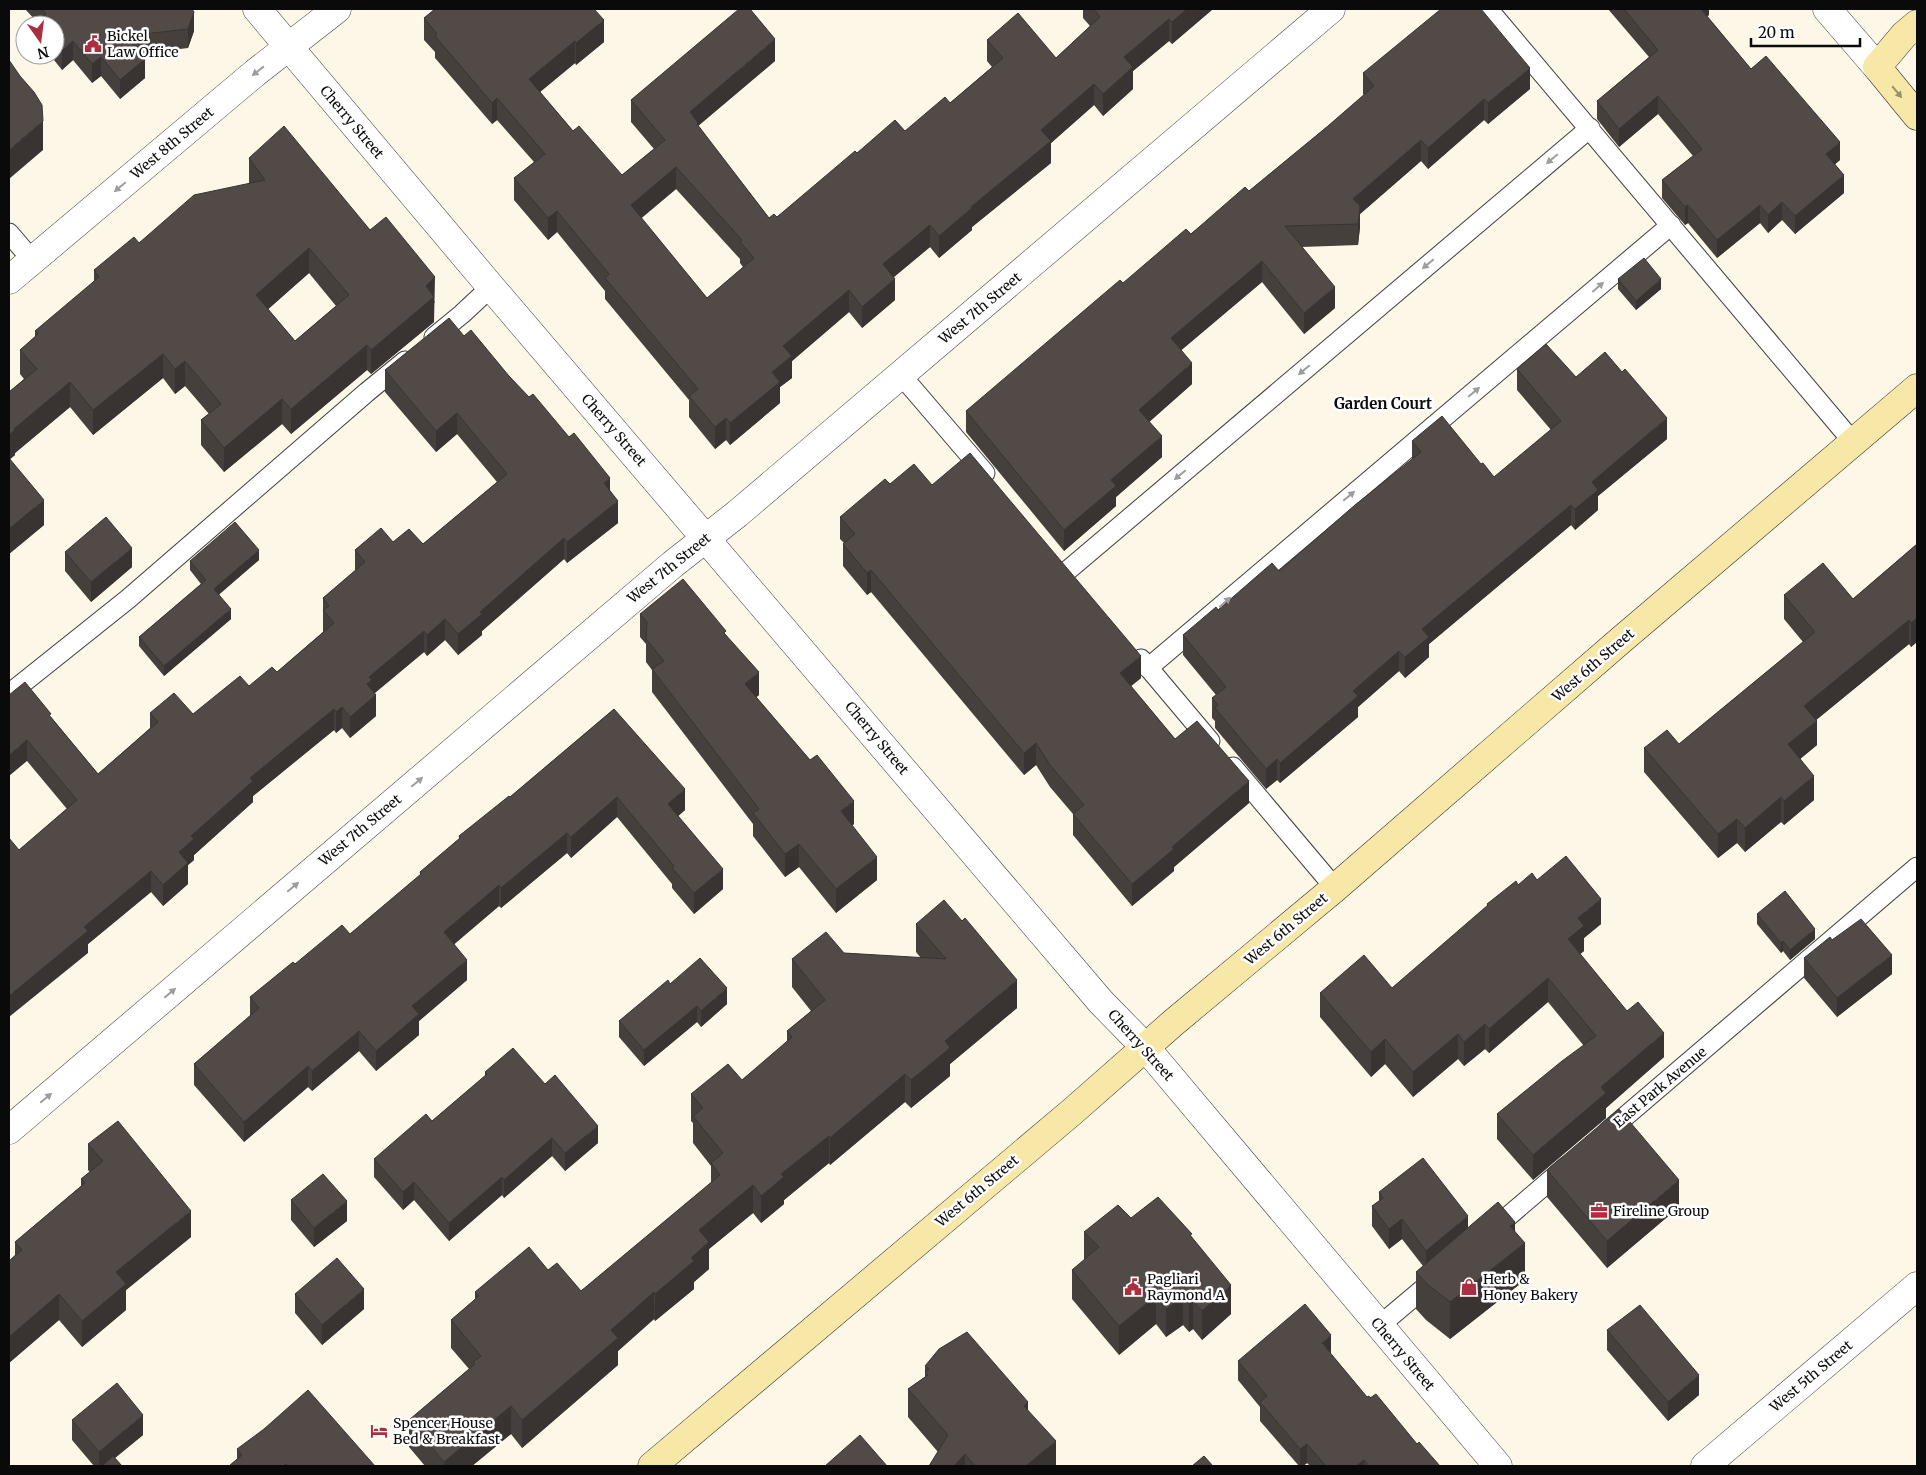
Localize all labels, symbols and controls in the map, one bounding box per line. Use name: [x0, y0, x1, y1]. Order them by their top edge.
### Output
north arrow: [15, 15, 65, 65]
scale bar: [1751, 15, 1860, 47]
text: 20 m: [1758, 23, 1795, 42]
place label: Bickel Law Office: [107, 27, 179, 61]
public building icon: Bickel Law Office: [83, 34, 103, 54]
text: N: [36, 43, 51, 63]
one-way arrow: [252, 66, 265, 77]
street label: Cherry Street: [316, 82, 388, 163]
one-way arrow: [1891, 85, 1902, 98]
street label: West 8th Street: [126, 103, 218, 184]
one-way arrow: [1546, 154, 1559, 165]
one-way arrow: [113, 181, 126, 192]
one-way arrow: [1422, 259, 1435, 270]
street label: West 7th Street: [934, 268, 1025, 348]
one-way arrow: [1591, 282, 1604, 293]
one-way arrow: [1298, 364, 1311, 375]
one-way arrow: [1467, 387, 1480, 398]
street label: Cherry Street: [578, 390, 651, 470]
district label: Garden Court: [1334, 394, 1432, 413]
one-way arrow: [1175, 469, 1187, 481]
one-way arrow: [1342, 491, 1355, 502]
street label: West 7th Street: [623, 529, 715, 608]
one-way arrow: [1219, 596, 1232, 607]
street label: West 6th Street: [1548, 624, 1638, 706]
street label: Cherry Street: [841, 698, 913, 779]
one-way arrow: [410, 776, 423, 787]
street label: West 7th Street: [314, 790, 405, 870]
one-way arrow: [287, 881, 299, 893]
street label: West 6th Street: [1240, 889, 1332, 970]
one-way arrow: [163, 987, 176, 998]
street label: Cherry Street: [1104, 1006, 1178, 1085]
street label: East Park Avenue: [1610, 1043, 1710, 1131]
one-way arrow: [40, 1093, 52, 1104]
street label: West 6th Street: [931, 1151, 1023, 1232]
office icon: Fireline Group: [1589, 1201, 1609, 1221]
place label: Fireline Group: [1613, 1202, 1710, 1220]
place label: Pagliari Raymond A: [1147, 1270, 1225, 1304]
place label: Herb & Honey Bakery: [1483, 1270, 1579, 1304]
public building icon: Pagliari Raymond A: [1123, 1277, 1143, 1297]
shop icon: Herb & Honey Bakery: [1459, 1277, 1479, 1297]
street label: Cherry Street: [1367, 1314, 1439, 1395]
street label: West 5th Street: [1765, 1336, 1856, 1416]
place label: Spencer House Bed & Breakfast: [393, 1414, 501, 1448]
hotel icon: Spencer House Bed & Breakfast: [369, 1421, 389, 1441]

